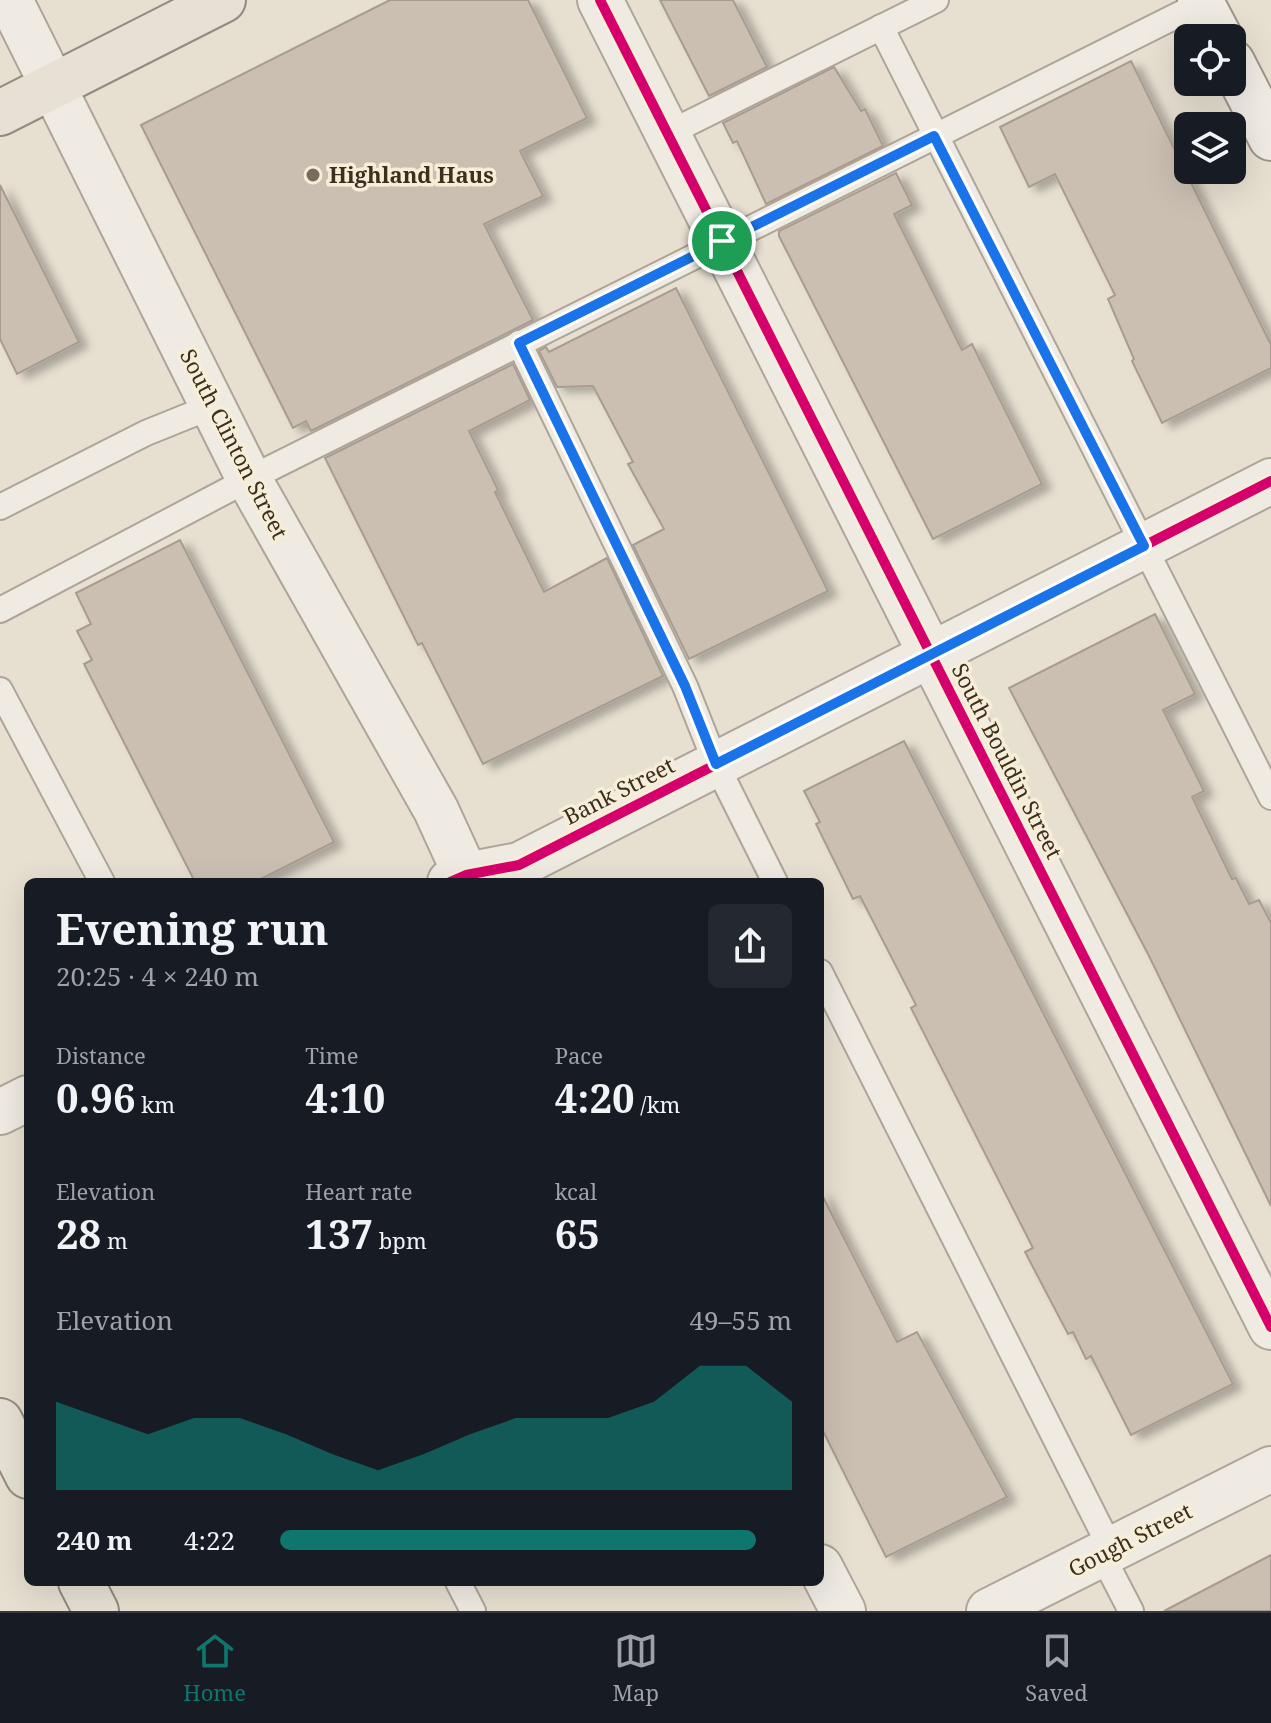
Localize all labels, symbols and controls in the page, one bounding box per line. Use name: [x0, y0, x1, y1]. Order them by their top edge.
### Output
map controls: [1174, 24, 1246, 184]
button: locate: [1174, 24, 1246, 96]
button: layers: [1174, 112, 1246, 184]
place label: Highland Haus: [329, 159, 494, 189]
marker: Highland Haus: [304, 166, 322, 184]
pin: [688, 207, 756, 275]
icon: arrive: [700, 219, 744, 263]
street label: South Clinton Street: [174, 343, 296, 544]
street label: South Bouldin Street: [946, 658, 1070, 864]
street label: Bank Street: [558, 749, 679, 831]
text: Evening run: [56, 898, 329, 958]
button: share: [708, 904, 792, 988]
text: 20:25 · 4 × 240 m: [56, 958, 259, 994]
text: Distance: [56, 1040, 146, 1070]
text: Time: [305, 1040, 358, 1070]
text: Pace: [555, 1040, 603, 1070]
text: 0.96: [56, 1070, 136, 1125]
text: 4:10: [305, 1070, 385, 1125]
text: 4:20: [555, 1070, 635, 1125]
text: km: [136, 1089, 175, 1119]
text: /km: [635, 1089, 680, 1119]
text: Elevation: [56, 1176, 155, 1206]
text: Heart rate: [305, 1176, 413, 1206]
text: kcal: [555, 1176, 597, 1206]
text: 28: [56, 1206, 101, 1261]
text: 137: [305, 1206, 373, 1261]
text: 65: [555, 1206, 600, 1261]
text: m: [101, 1225, 128, 1255]
text: bpm: [373, 1225, 427, 1255]
text: Elevation: [56, 1302, 173, 1338]
text: 49–55 m: [690, 1302, 792, 1338]
street label: Gough Street: [1062, 1495, 1197, 1583]
text: 240 m: [56, 1522, 132, 1558]
text: 4:22: [184, 1522, 235, 1558]
tab: Home: [183, 1629, 246, 1707]
tab: Map: [612, 1629, 659, 1707]
tab: Saved: [1025, 1629, 1088, 1707]

